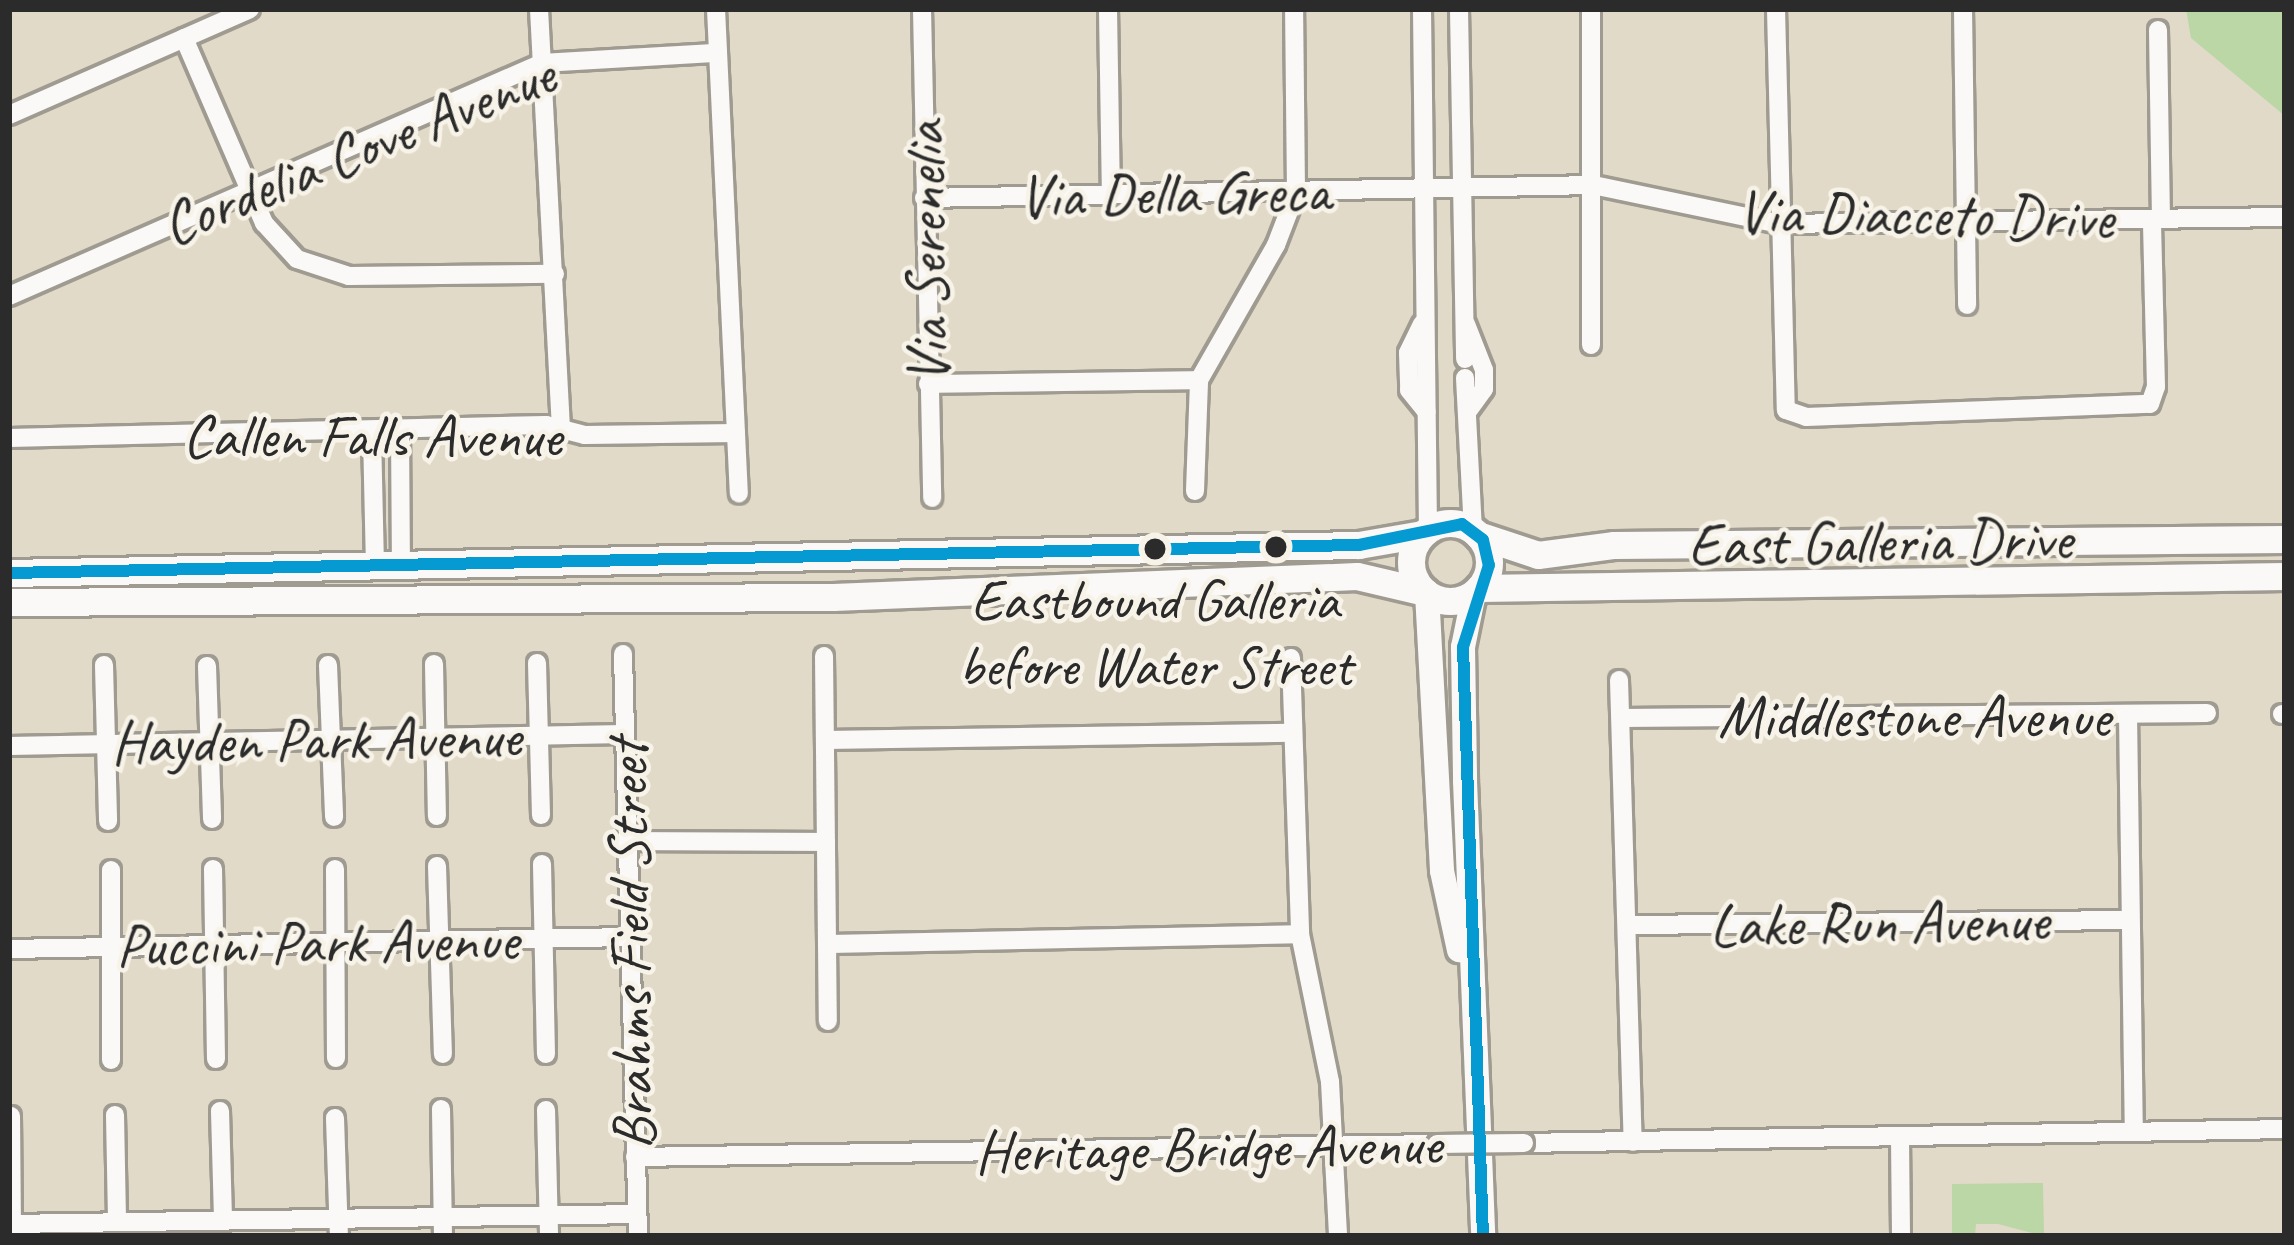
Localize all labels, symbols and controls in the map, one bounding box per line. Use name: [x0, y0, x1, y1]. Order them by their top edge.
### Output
street label: Cordelia Cove Avenue: [151, 38, 565, 262]
street label: Via Serenelia: [888, 123, 964, 383]
street label: Via Della Greca: [1019, 155, 1329, 233]
street label: Via Diacceto Drive: [1737, 176, 2113, 254]
street label: Callen Falls Avenue: [182, 400, 562, 472]
street label: East Galleria Drive: [1685, 503, 2075, 581]
unlabelled marker: [1265, 536, 1287, 558]
marker: Eastbound Galleria before Water Street: [1144, 538, 1166, 560]
place label: Eastbound Galleria before Water Street: [958, 567, 1352, 701]
street label: Middlestone Avenue: [1718, 680, 2110, 752]
street label: Hayden Park Avenue: [110, 700, 522, 780]
street label: Brahms Field Street: [590, 738, 670, 1152]
street label: Lake Run Avenue: [1709, 884, 2049, 962]
street label: Puccini Park Avenue: [115, 903, 519, 983]
street label: Heritage Bridge Avenue: [974, 1108, 1442, 1188]

